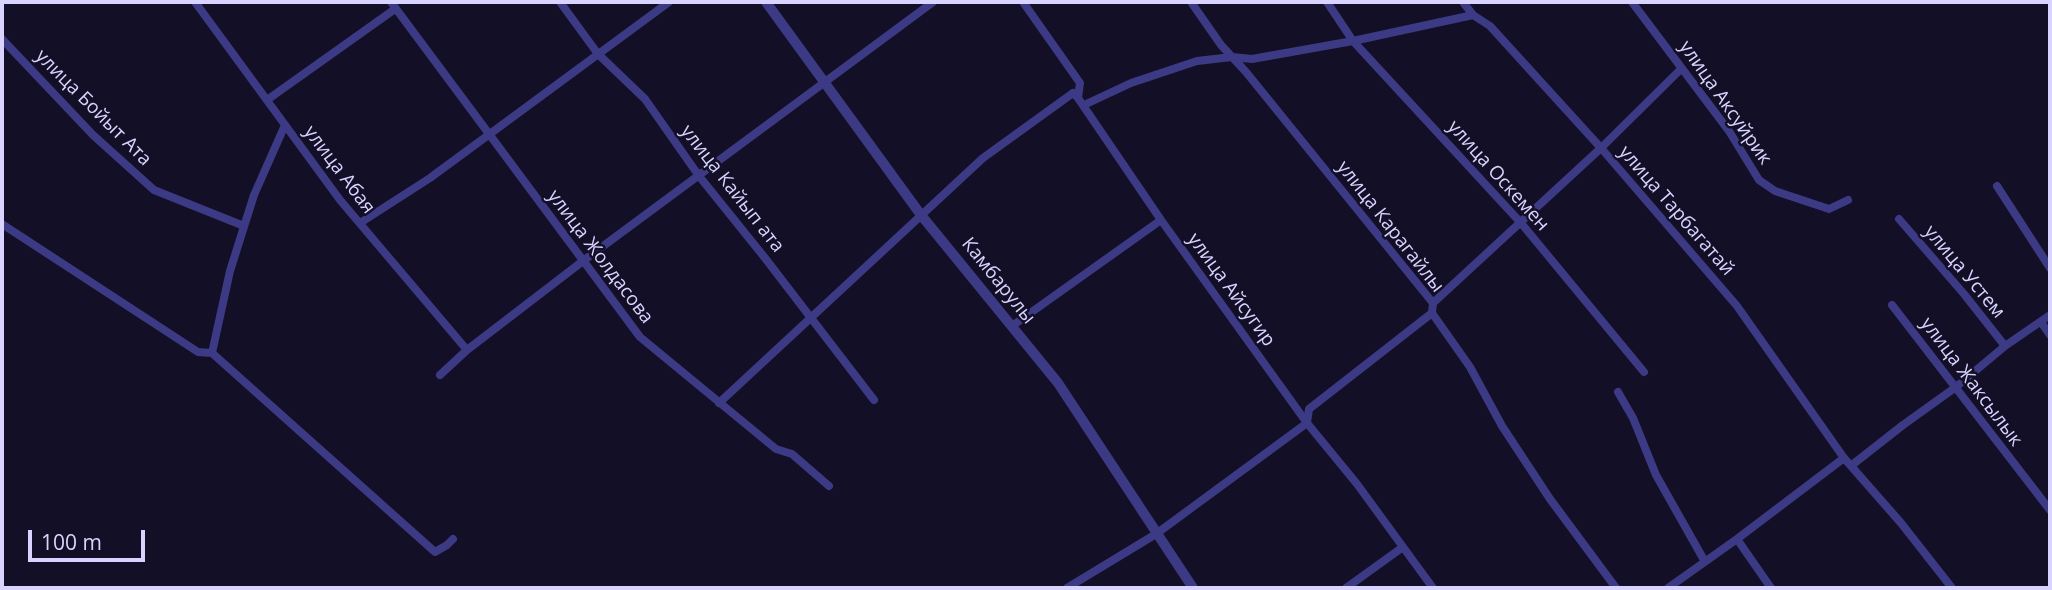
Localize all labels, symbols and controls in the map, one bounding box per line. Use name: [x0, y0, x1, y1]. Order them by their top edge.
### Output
street label: улица Аксуйрик: [1674, 37, 1776, 169]
street label: улица Бойыт Ата: [30, 45, 156, 171]
street label: улица Оскемен: [1442, 116, 1554, 236]
street label: улица Кайып ата: [675, 121, 789, 257]
street label: улица Абая: [299, 122, 379, 218]
street label: улица Тарбагатай: [1613, 141, 1739, 281]
street label: улица Карагайлы: [1332, 157, 1448, 297]
street label: улица Жолдасова: [542, 186, 658, 328]
street label: улица Устем: [1919, 221, 2009, 323]
street label: улица Айсугир: [1182, 229, 1280, 351]
street label: Камбарулы: [956, 233, 1040, 329]
street label: улица Жаксылык: [1915, 313, 2027, 451]
scale bar: [32, 516, 149, 560]
text: 100 m: [41, 528, 102, 556]

